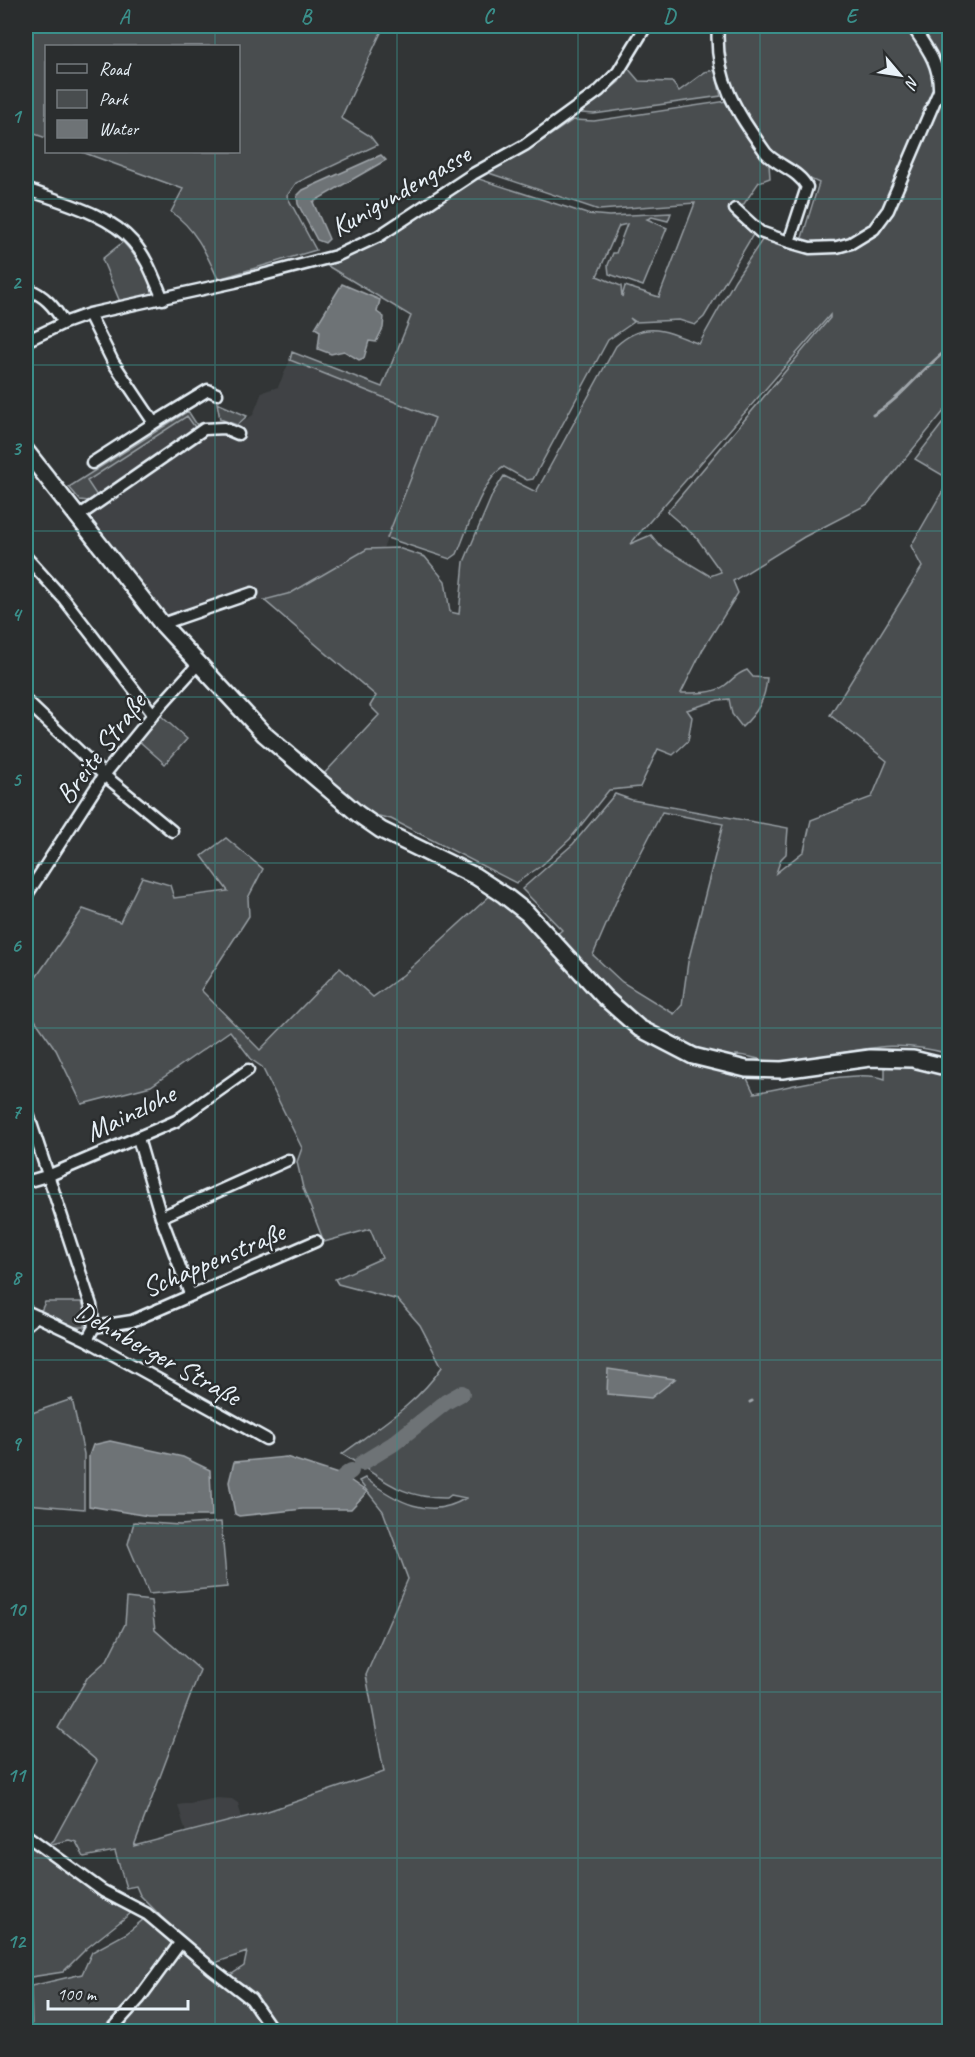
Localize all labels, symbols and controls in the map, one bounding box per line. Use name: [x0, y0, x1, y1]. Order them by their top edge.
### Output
text: A: [119, 4, 131, 29]
text: B: [301, 4, 313, 29]
text: C: [483, 4, 495, 29]
text: D: [663, 4, 677, 29]
text: E: [846, 4, 860, 29]
legend: [45, 45, 240, 153]
north arrow: [870, 45, 930, 105]
text: Road: [99, 58, 132, 80]
text: N: [900, 73, 923, 94]
text: Park: [99, 88, 129, 110]
text: 1: [12, 104, 23, 129]
text: Water: [99, 118, 140, 140]
street label: Kunigundengasse: [324, 135, 478, 244]
text: 2: [12, 270, 23, 295]
text: 3: [12, 436, 23, 461]
text: 4: [12, 602, 24, 627]
street label: Breite Straße: [47, 685, 154, 811]
text: 5: [12, 767, 23, 792]
text: 6: [11, 933, 22, 958]
street label: Mainzlohe: [80, 1075, 183, 1149]
text: 7: [12, 1099, 23, 1124]
street label: Schappenstraße: [137, 1213, 291, 1305]
text: 8: [12, 1265, 24, 1290]
street label: Dehnberger Straße: [69, 1293, 249, 1414]
text: 9: [12, 1431, 23, 1456]
text: 10: [7, 1597, 27, 1622]
text: 11: [7, 1763, 27, 1788]
text: 12: [7, 1929, 27, 1954]
scale bar: [48, 1973, 188, 2011]
text: 100 m: [57, 1983, 98, 2005]

